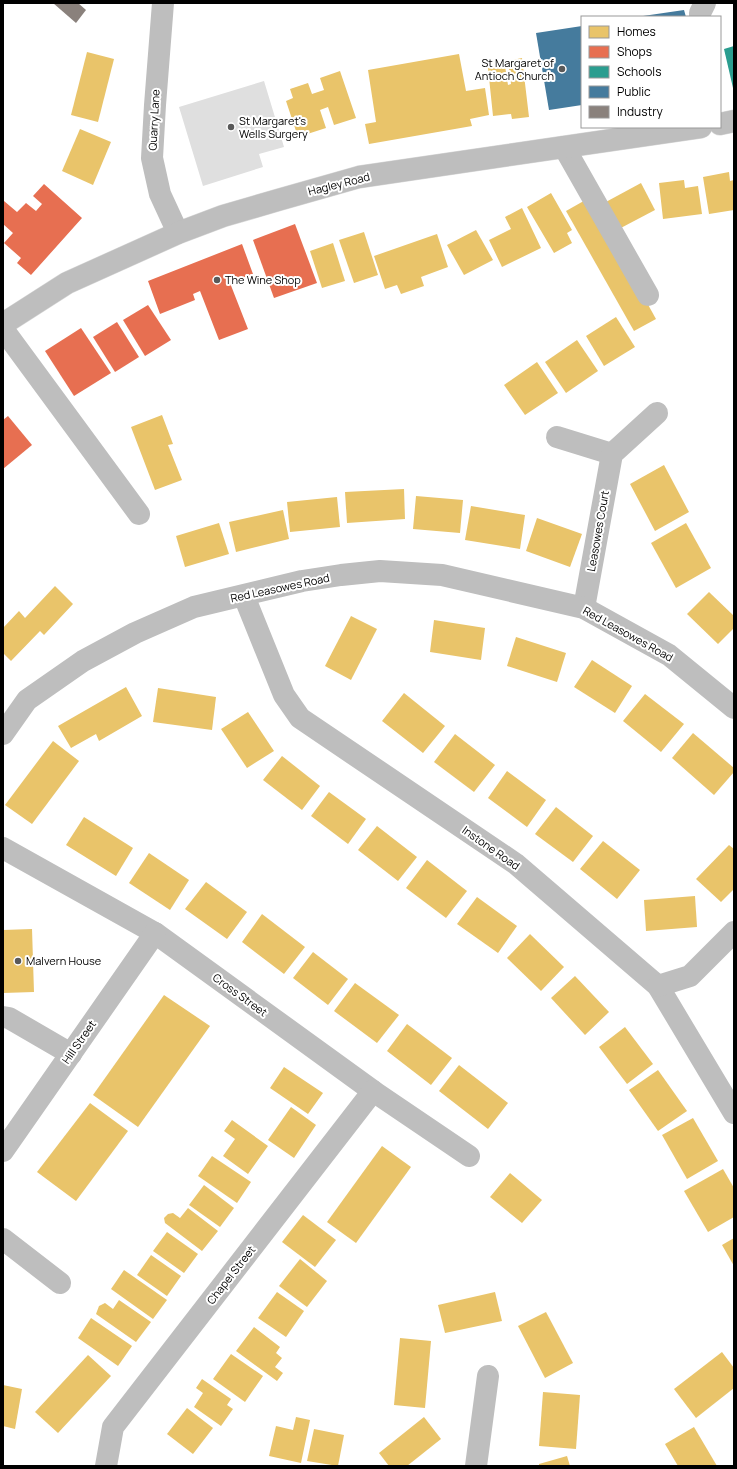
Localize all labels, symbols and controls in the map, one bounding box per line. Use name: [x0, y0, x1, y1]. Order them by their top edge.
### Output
legend: [581, 16, 721, 128]
text: Homes: [617, 23, 656, 40]
text: Shops: [617, 43, 652, 60]
place label: St Margaret of Antioch Church: [475, 55, 554, 83]
text: Schools: [617, 63, 661, 80]
marker: St Margaret of Antioch Church: [557, 64, 567, 74]
text: Public: [617, 83, 651, 100]
street label: Quarry Lane: [144, 88, 163, 151]
text: Industry: [617, 103, 663, 120]
place label: St Margaret's Wells Surgery: [239, 113, 308, 141]
marker: St Margaret's Wells Surgery: [226, 122, 236, 132]
street label: Hagley Road: [306, 169, 371, 198]
place label: The Wine Shop: [225, 272, 301, 287]
marker: The Wine Shop: [212, 275, 222, 285]
street label: Leasowes Court: [583, 489, 612, 573]
street label: Red Leasowes Road: [229, 570, 331, 605]
street label: Red Leasowes Road: [580, 603, 676, 665]
street label: Instone Road: [460, 822, 523, 873]
place label: Malvern House: [26, 953, 102, 968]
marker: Malvern House: [13, 956, 23, 966]
street label: Cross Street: [210, 970, 271, 1020]
street label: Hill Street: [58, 1017, 99, 1066]
street label: Chapel Street: [203, 1242, 258, 1307]

